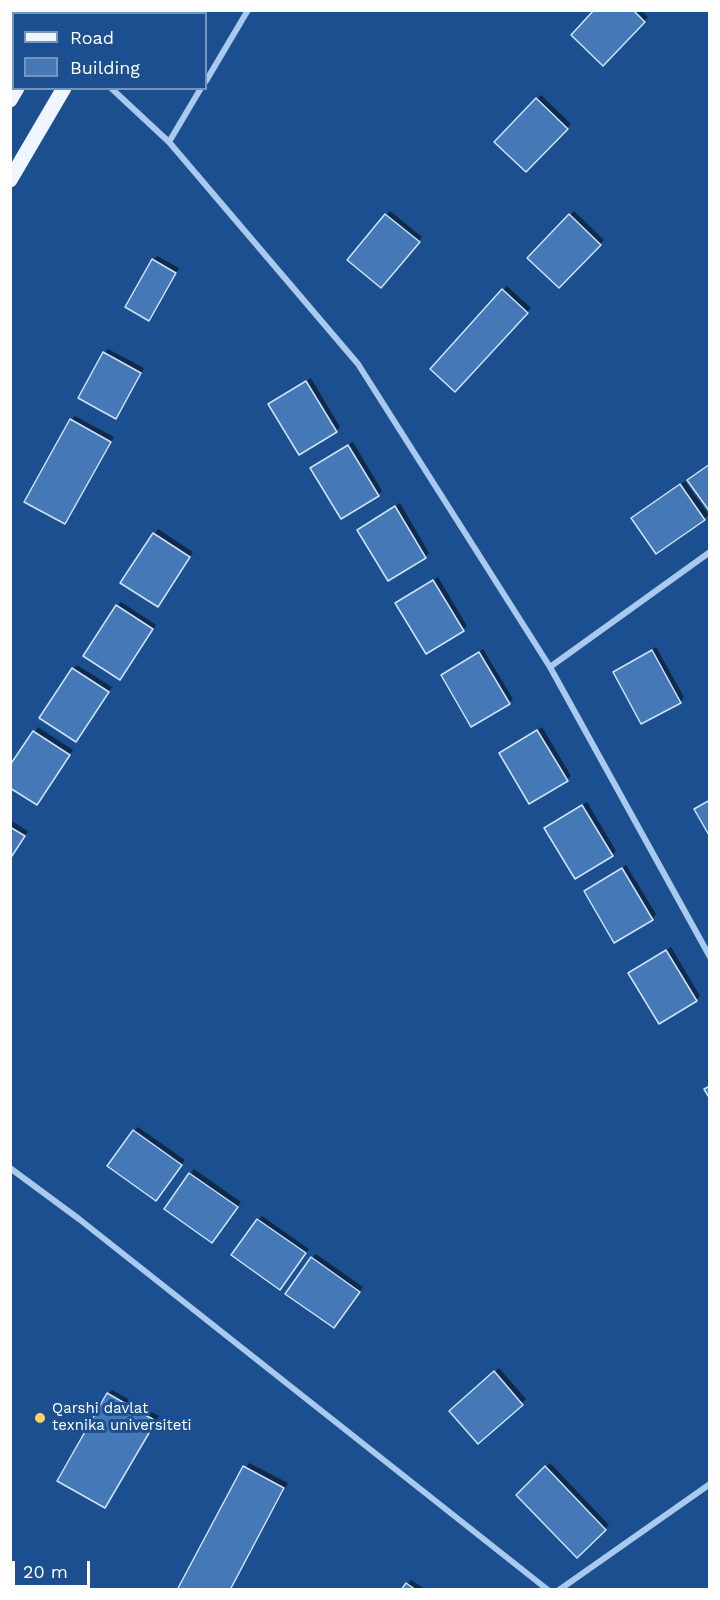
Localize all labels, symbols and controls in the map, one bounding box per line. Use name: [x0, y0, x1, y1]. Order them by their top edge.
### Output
legend: [12, 12, 207, 90]
text: Road: [70, 27, 114, 48]
text: Building: [70, 57, 140, 78]
place label: Qarshi davlat texnika universiteti: [52, 1400, 192, 1435]
marker: Qarshi davlat texnika universiteti: [33, 1411, 47, 1425]
scale bar: [15, 1549, 93, 1587]
text: 20 m: [23, 1561, 68, 1582]

